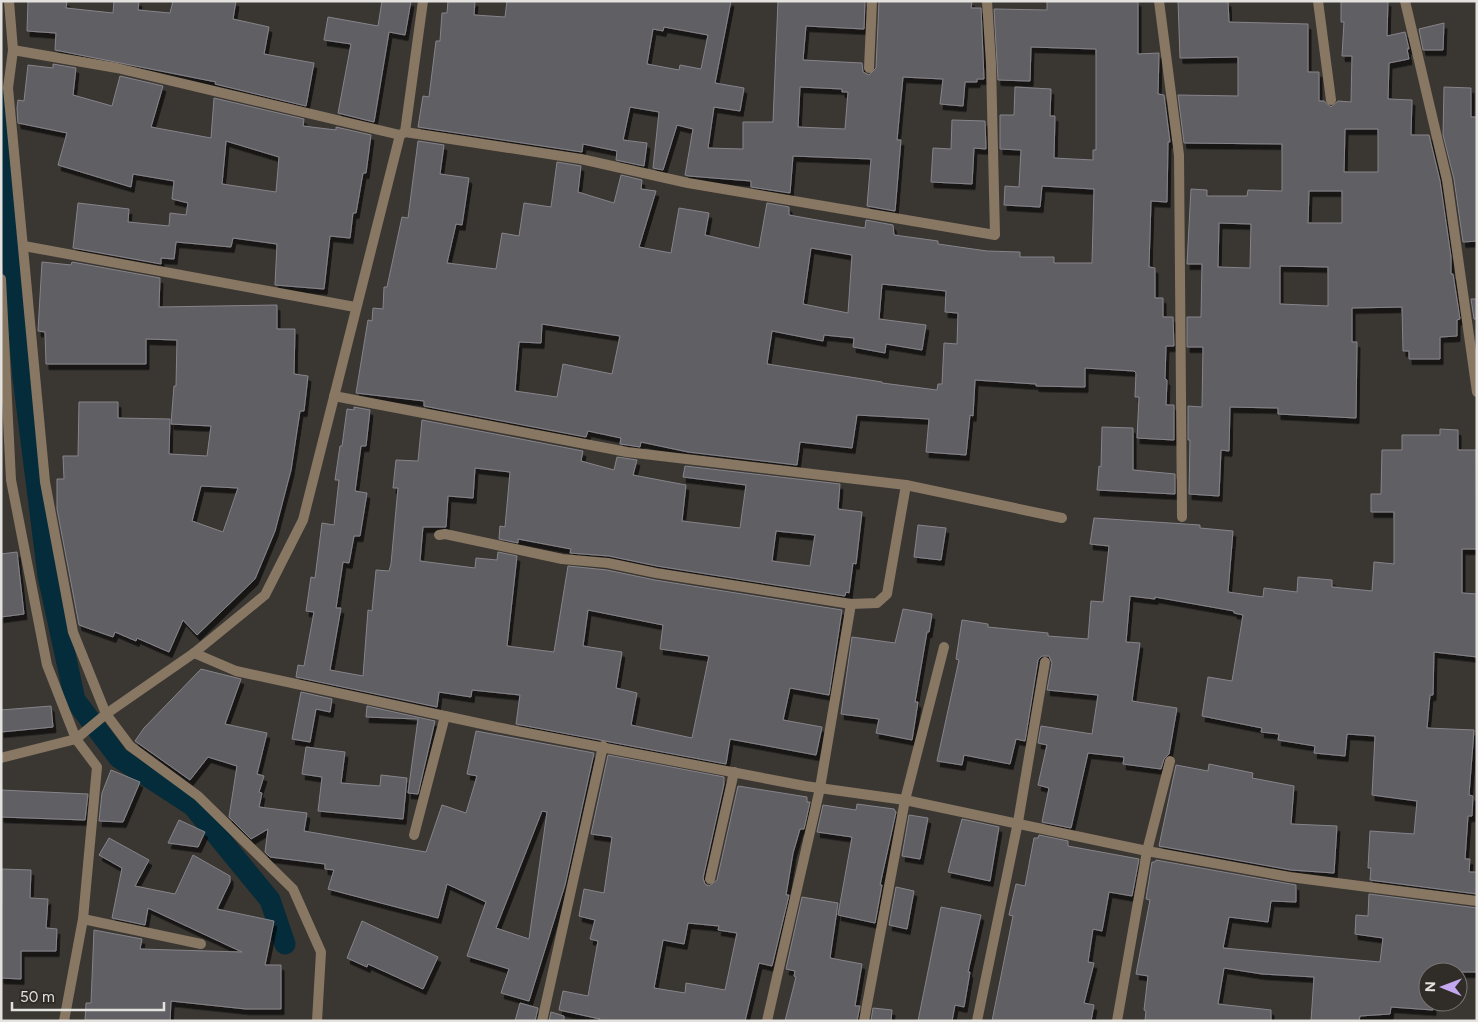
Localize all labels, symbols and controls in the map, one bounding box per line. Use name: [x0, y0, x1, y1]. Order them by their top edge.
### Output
north arrow: [1418, 962, 1468, 1012]
scale bar: [12, 980, 165, 1012]
text: N: [1422, 981, 1439, 992]
text: 50 m: [20, 988, 55, 1006]

